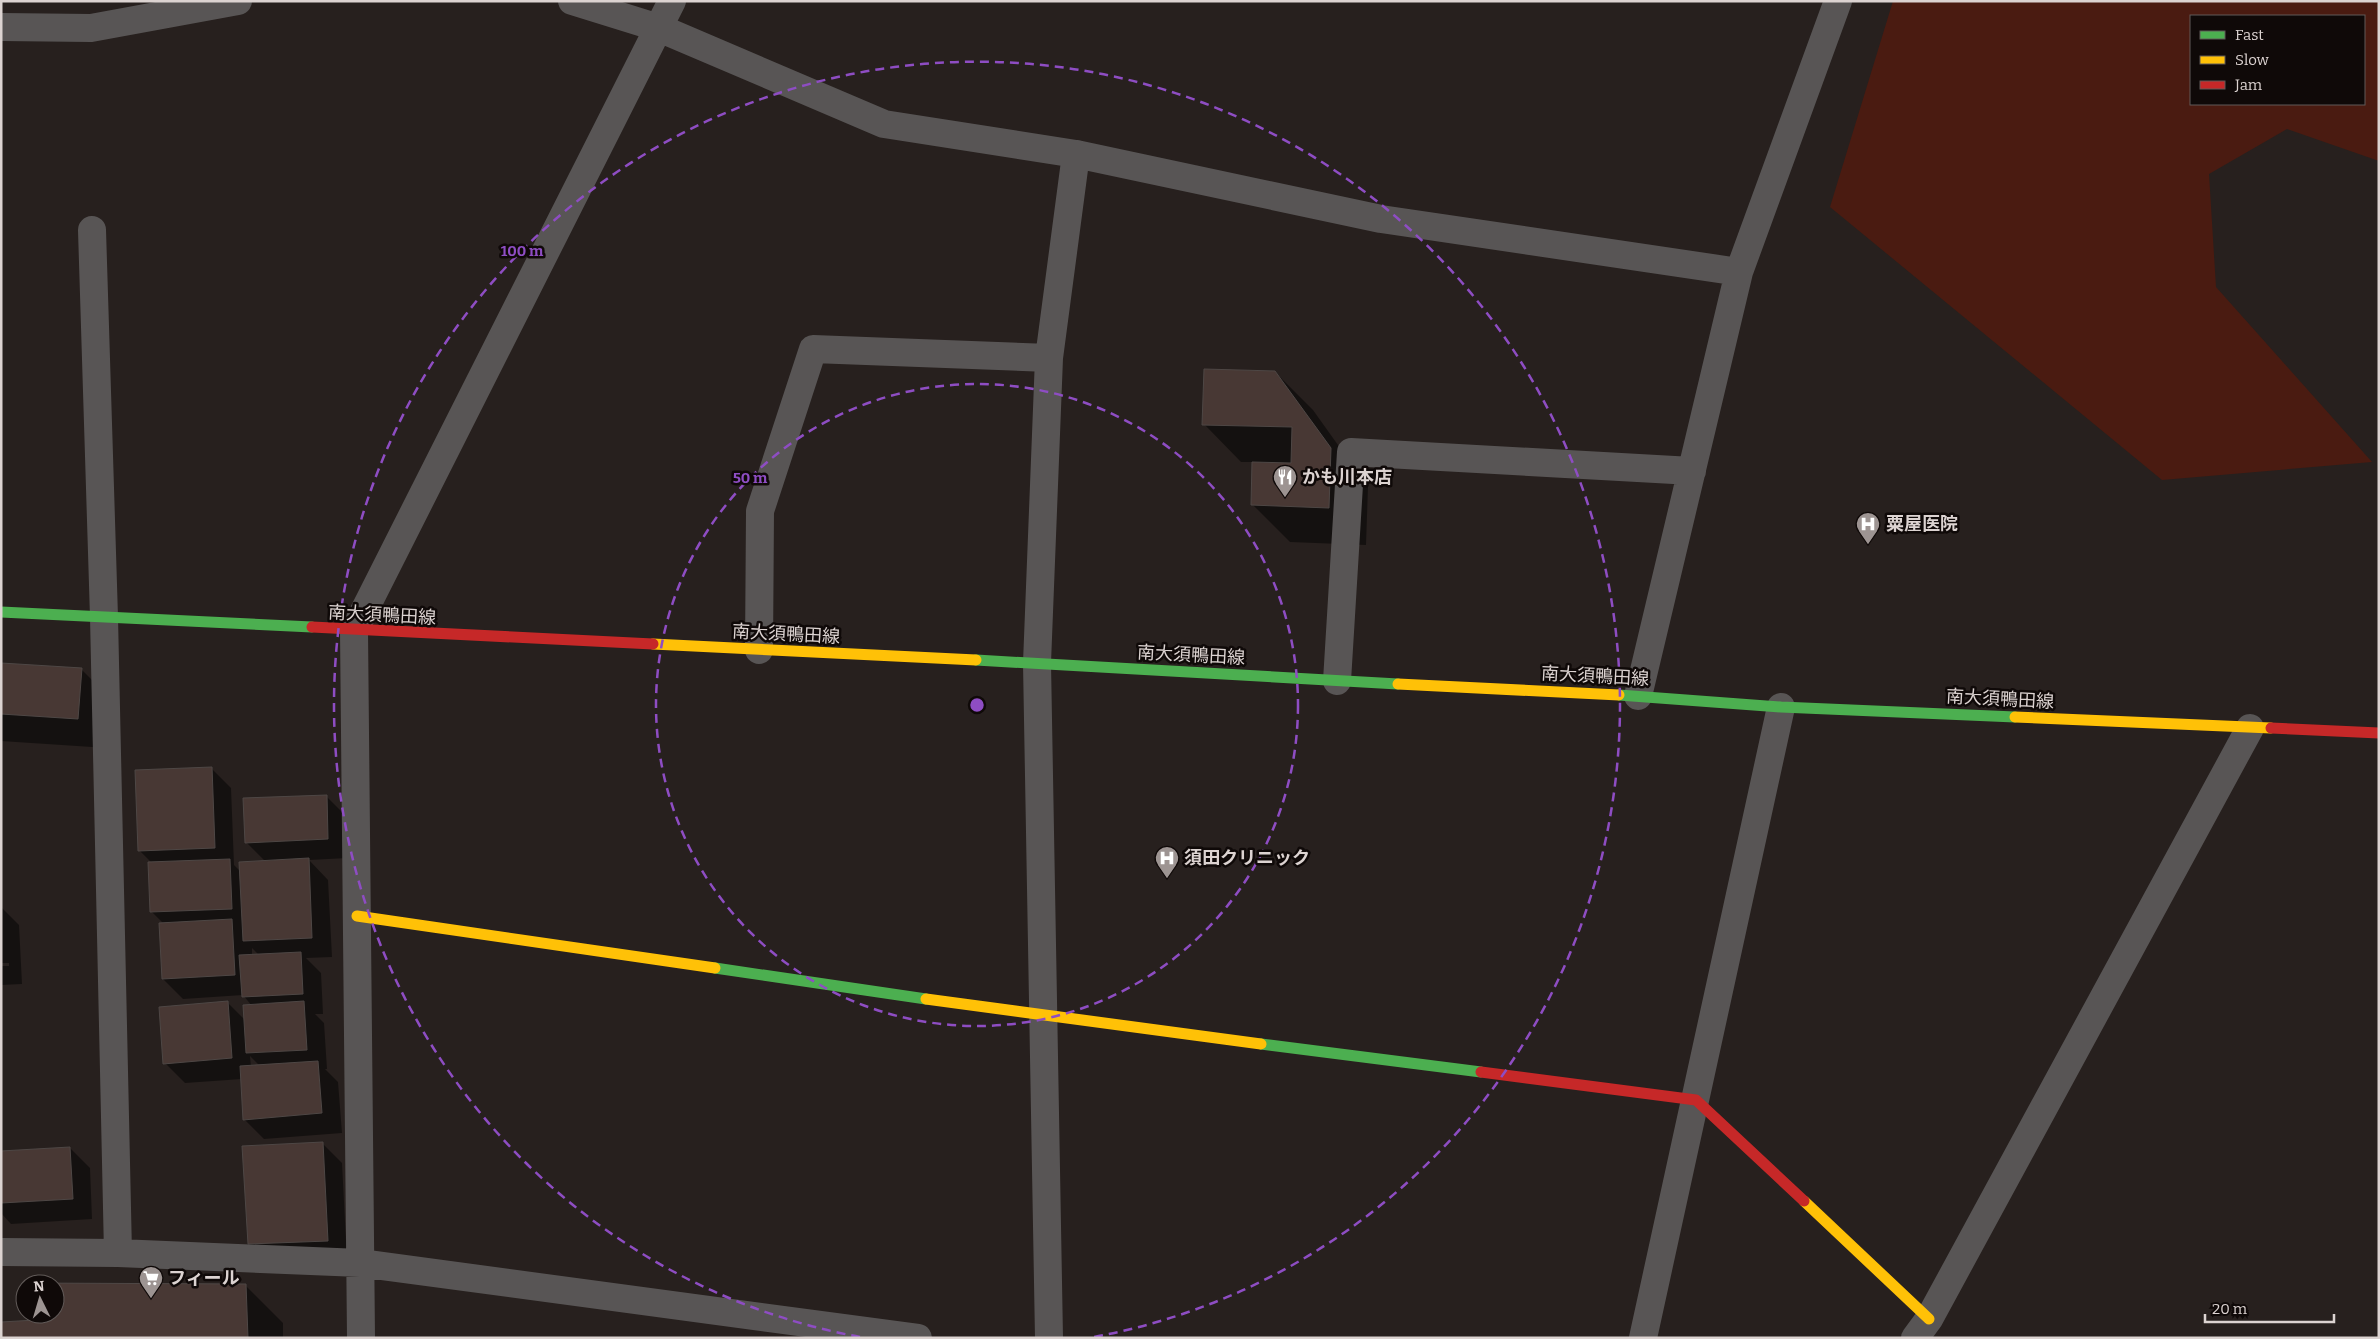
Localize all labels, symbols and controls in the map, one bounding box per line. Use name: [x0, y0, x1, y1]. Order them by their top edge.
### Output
legend: [2190, 15, 2365, 105]
text: Fast: [2235, 26, 2264, 44]
text: Slow: [2235, 51, 2270, 69]
text: Jam: [2234, 76, 2263, 94]
text: 100 m: [501, 242, 544, 260]
restaurant icon: かも川本店: [1272, 464, 1298, 498]
place label: かも川本店: [1302, 466, 1392, 488]
text: 50 m: [733, 469, 768, 487]
hospital icon: 粟屋医院: [1855, 511, 1881, 545]
place label: 粟屋医院: [1886, 513, 1958, 535]
street label: 南大須鴨田線: [327, 601, 437, 629]
street label: 南大須鴨田線: [731, 620, 841, 648]
street label: 南大須鴨田線: [1136, 641, 1246, 669]
street label: 南大須鴨田線: [1540, 662, 1650, 690]
street label: 南大須鴨田線: [1945, 685, 2055, 713]
centre of rings: [968, 696, 986, 714]
hospital icon: 須田クリニック: [1154, 845, 1180, 879]
place label: 須田クリニック: [1184, 847, 1310, 869]
supermarket icon: フィール: [138, 1265, 164, 1299]
place label: フィール: [168, 1267, 240, 1289]
north arrow: [15, 1274, 65, 1324]
text: N: [33, 1278, 45, 1295]
scale bar: [2205, 1292, 2334, 1324]
text: 20 m: [2212, 1300, 2248, 1318]

